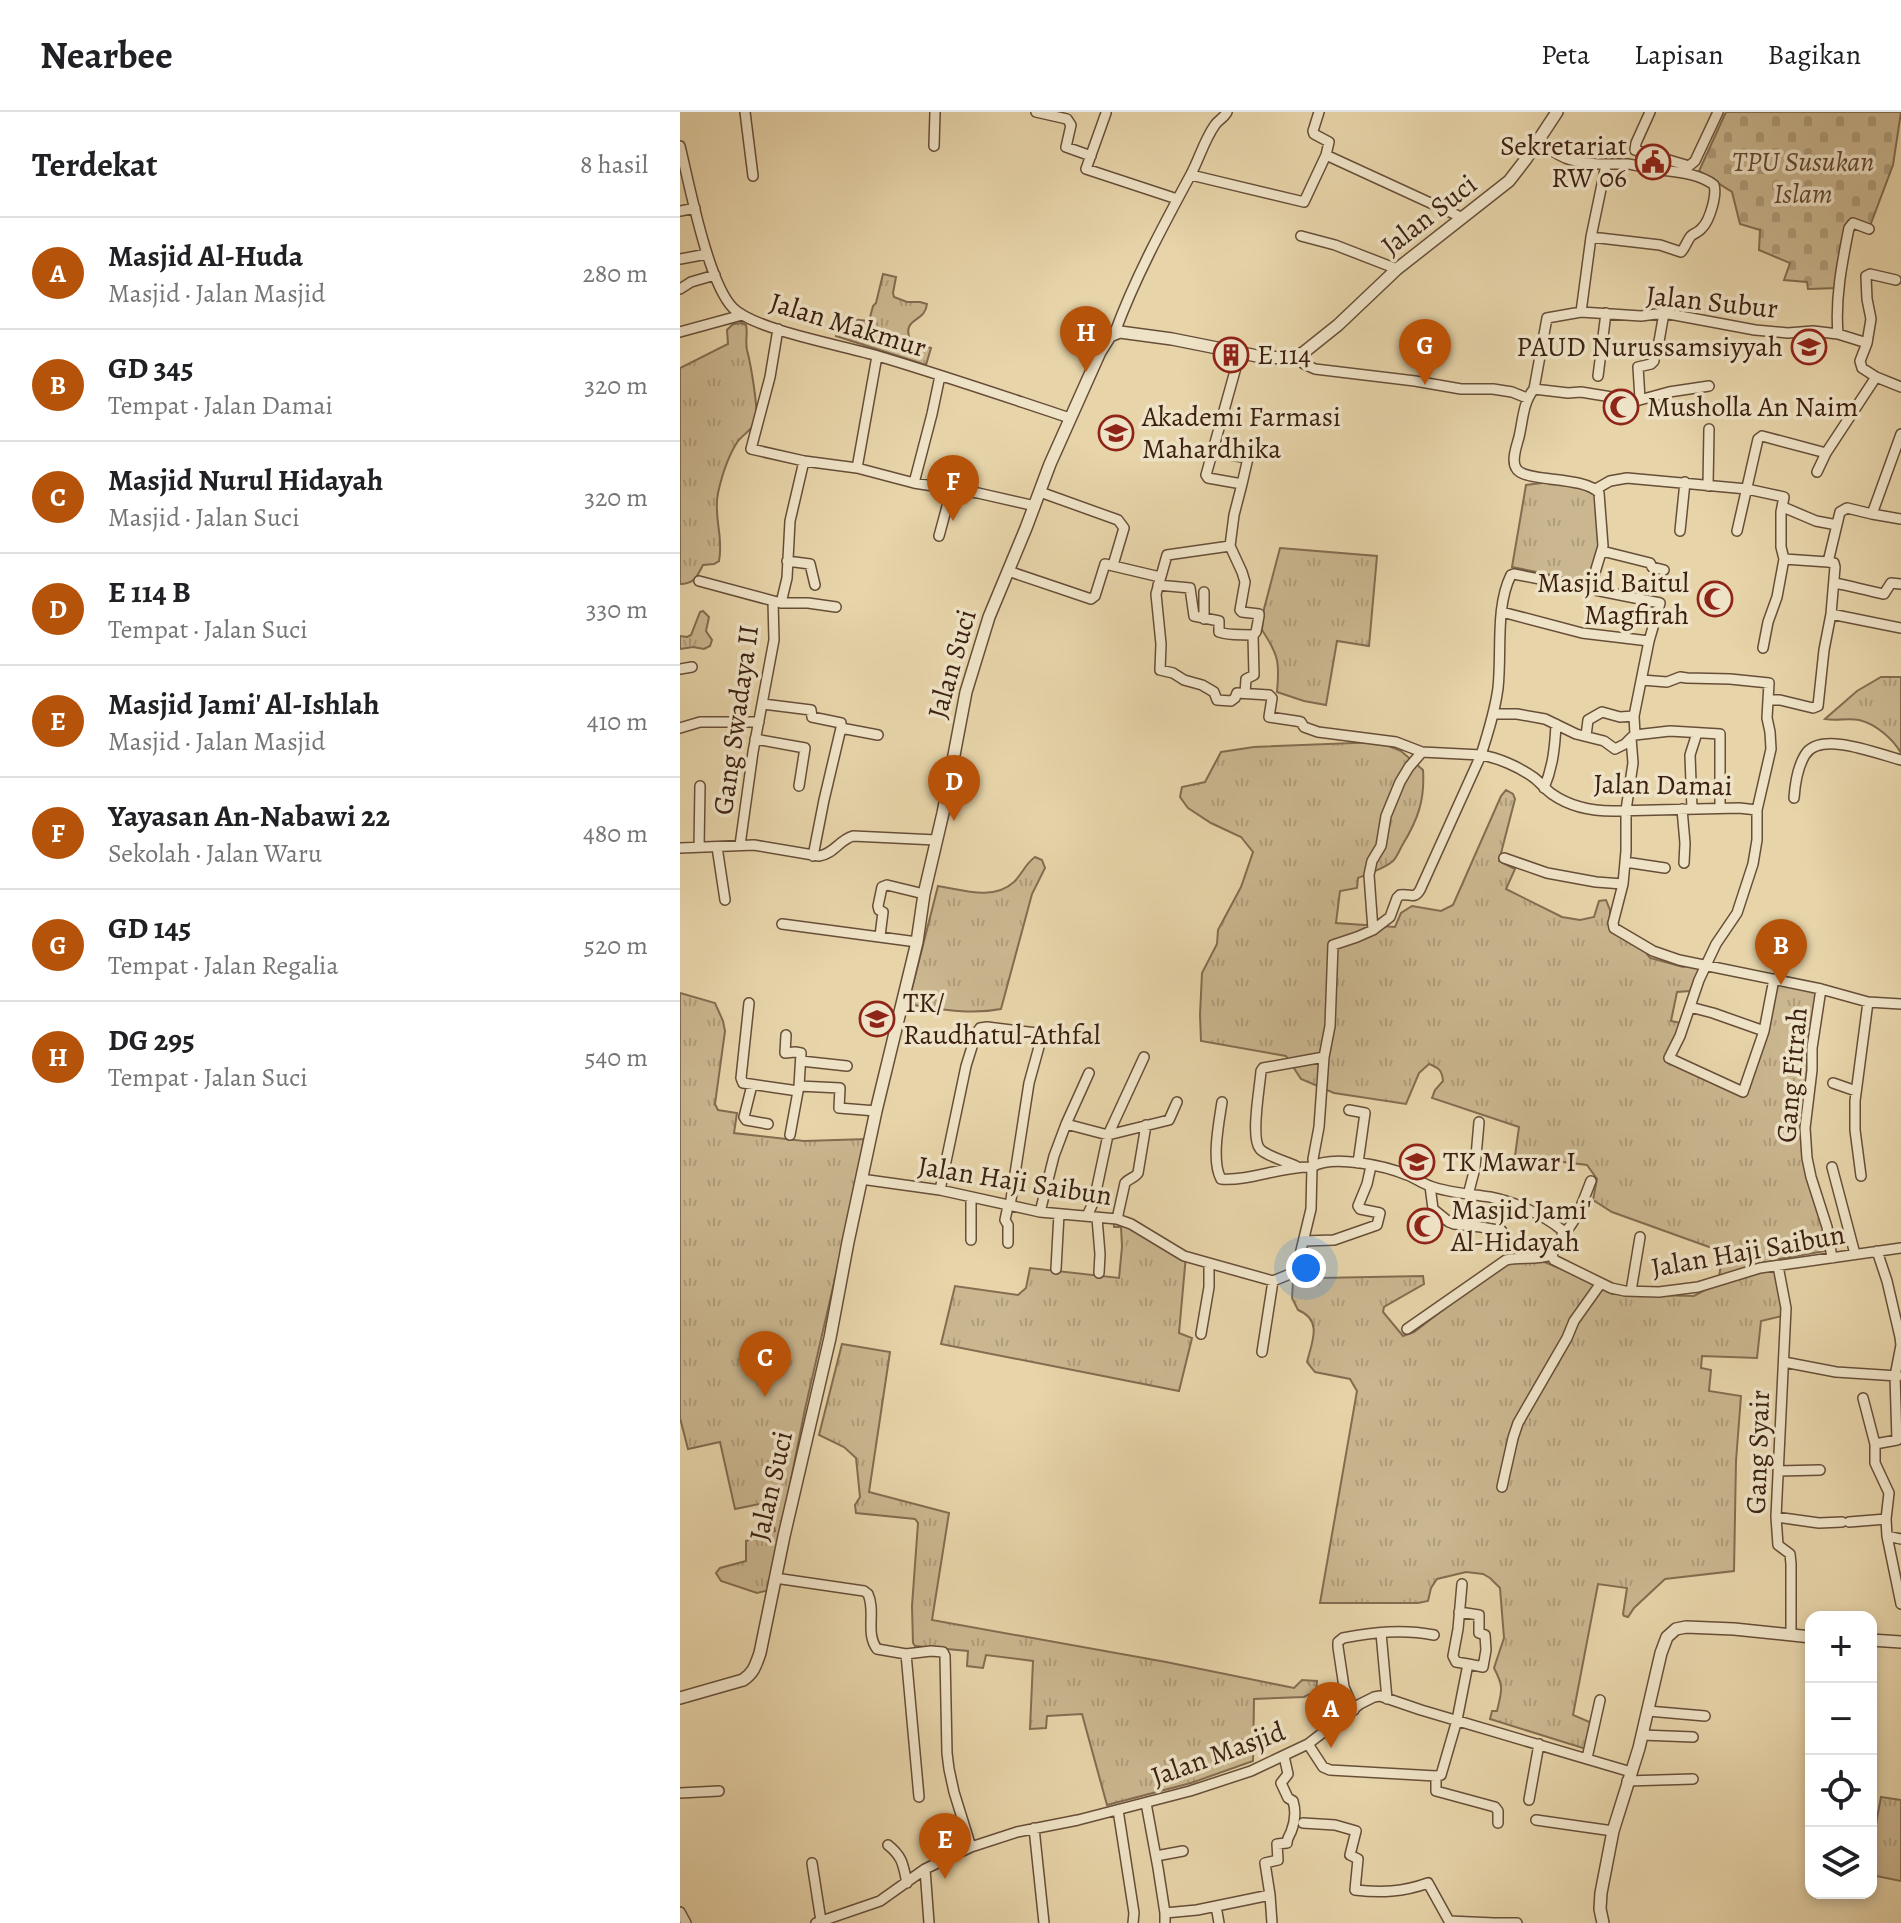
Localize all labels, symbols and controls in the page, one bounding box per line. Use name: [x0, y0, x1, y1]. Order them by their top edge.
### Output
text: Nearbee: [40, 29, 173, 81]
text: Peta: [1541, 36, 1590, 74]
text: Lapisan: [1634, 36, 1724, 74]
text: Bagikan: [1768, 36, 1861, 74]
place label: Sekretariat RW 06: [1500, 127, 1627, 197]
text: Terdekat: [32, 141, 158, 188]
public building icon: Sekretariat RW 06: [1634, 143, 1672, 181]
park label: TPU Susukan Islam: [1732, 143, 1874, 213]
text: 8 hasil: [580, 147, 648, 182]
street label: Jalan Suci: [1373, 166, 1485, 264]
text: Masjid Al-Huda: [108, 236, 303, 276]
text: A: [50, 256, 66, 291]
text: 280 m: [582, 256, 648, 291]
text: Masjid · Jalan Masjid: [108, 276, 325, 311]
street label: Jalan Subur: [1644, 276, 1780, 328]
street label: Jalan Makmur: [765, 283, 931, 367]
pin: H: [1060, 306, 1112, 372]
pin: G: [1399, 319, 1451, 385]
place label: PAUD Nurussamsiyyah: [1516, 328, 1783, 366]
school or university icon: PAUD Nurussamsiyyah: [1790, 328, 1828, 366]
building icon: E 114: [1212, 336, 1250, 374]
place label: E 114: [1257, 336, 1311, 374]
text: GD 345: [108, 348, 193, 388]
text: B: [50, 368, 66, 403]
text: 320 m: [584, 368, 648, 403]
text: Tempat · Jalan Damai: [108, 388, 333, 423]
mosque icon: Musholla An Naim: [1602, 388, 1640, 426]
place label: Musholla An Naim: [1647, 388, 1858, 426]
place label: Akademi Farmasi Mahardhika: [1141, 398, 1341, 468]
school or university icon: Akademi Farmasi Mahardhika: [1097, 414, 1135, 452]
pin: F: [927, 455, 979, 521]
text: Masjid Nurul Hidayah: [108, 460, 383, 500]
text: C: [50, 480, 66, 515]
text: 320 m: [584, 480, 648, 515]
text: Masjid · Jalan Suci: [108, 500, 299, 535]
place label: Masjid Baitul Magfirah: [1537, 564, 1689, 634]
text: E 114 B: [108, 572, 191, 612]
mosque icon: Masjid Baitul Magfirah: [1696, 580, 1734, 618]
text: D: [49, 592, 67, 627]
text: 330 m: [586, 592, 648, 627]
street label: Jalan Suci: [918, 605, 986, 723]
text: Tempat · Jalan Suci: [108, 612, 308, 647]
street label: Gang Swadaya II: [704, 623, 768, 817]
text: Masjid Jami' Al-Ishlah: [108, 684, 380, 724]
text: E: [50, 704, 66, 739]
text: 410 m: [587, 704, 648, 739]
text: Masjid · Jalan Masjid: [108, 724, 325, 759]
pin: D: [928, 755, 980, 821]
street label: Jalan Damai: [1593, 765, 1733, 805]
text: Yayasan An-Nabawi 22: [108, 796, 390, 836]
text: F: [51, 816, 65, 851]
text: 480 m: [583, 816, 648, 851]
text: Sekolah · Jalan Waru: [108, 836, 322, 871]
text: GD 145: [108, 908, 191, 948]
pin: B: [1755, 919, 1807, 985]
text: G: [49, 928, 67, 963]
text: 520 m: [584, 928, 648, 963]
text: Tempat · Jalan Regalia: [108, 948, 339, 983]
place label: TK/ Raudhatul-Athfal: [903, 984, 1101, 1054]
school or university icon: TK/ Raudhatul-Athfal: [858, 1000, 896, 1038]
street label: Gang Fitrah: [1767, 1006, 1817, 1144]
text: DG 295: [108, 1020, 195, 1060]
text: H: [48, 1040, 68, 1075]
text: 540 m: [584, 1040, 648, 1075]
text: Tempat · Jalan Suci: [108, 1060, 308, 1095]
school or university icon: TK Mawar I: [1398, 1143, 1436, 1181]
place label: TK Mawar I: [1443, 1143, 1576, 1181]
street label: Jalan Haji Saibun: [915, 1147, 1115, 1215]
place label: Masjid Jami' Al-Hidayah: [1450, 1191, 1592, 1261]
mosque icon: Masjid Jami' Al-Hidayah: [1406, 1207, 1444, 1245]
street label: Jalan Haji Saibun: [1648, 1215, 1848, 1287]
your location: [1286, 1248, 1326, 1288]
pin: C: [739, 1331, 791, 1397]
street label: Gang Syair: [1737, 1389, 1779, 1515]
street label: Jalan Suci: [740, 1427, 802, 1545]
map controls: [1805, 1611, 1877, 1899]
button: +: [1805, 1611, 1877, 1683]
pin: A: [1305, 1682, 1357, 1748]
button: −: [1805, 1683, 1877, 1755]
street label: Jalan Masjid: [1146, 1712, 1291, 1796]
button: locate: [1805, 1755, 1877, 1827]
pin: E: [919, 1813, 971, 1879]
button: layers: [1805, 1827, 1877, 1899]

